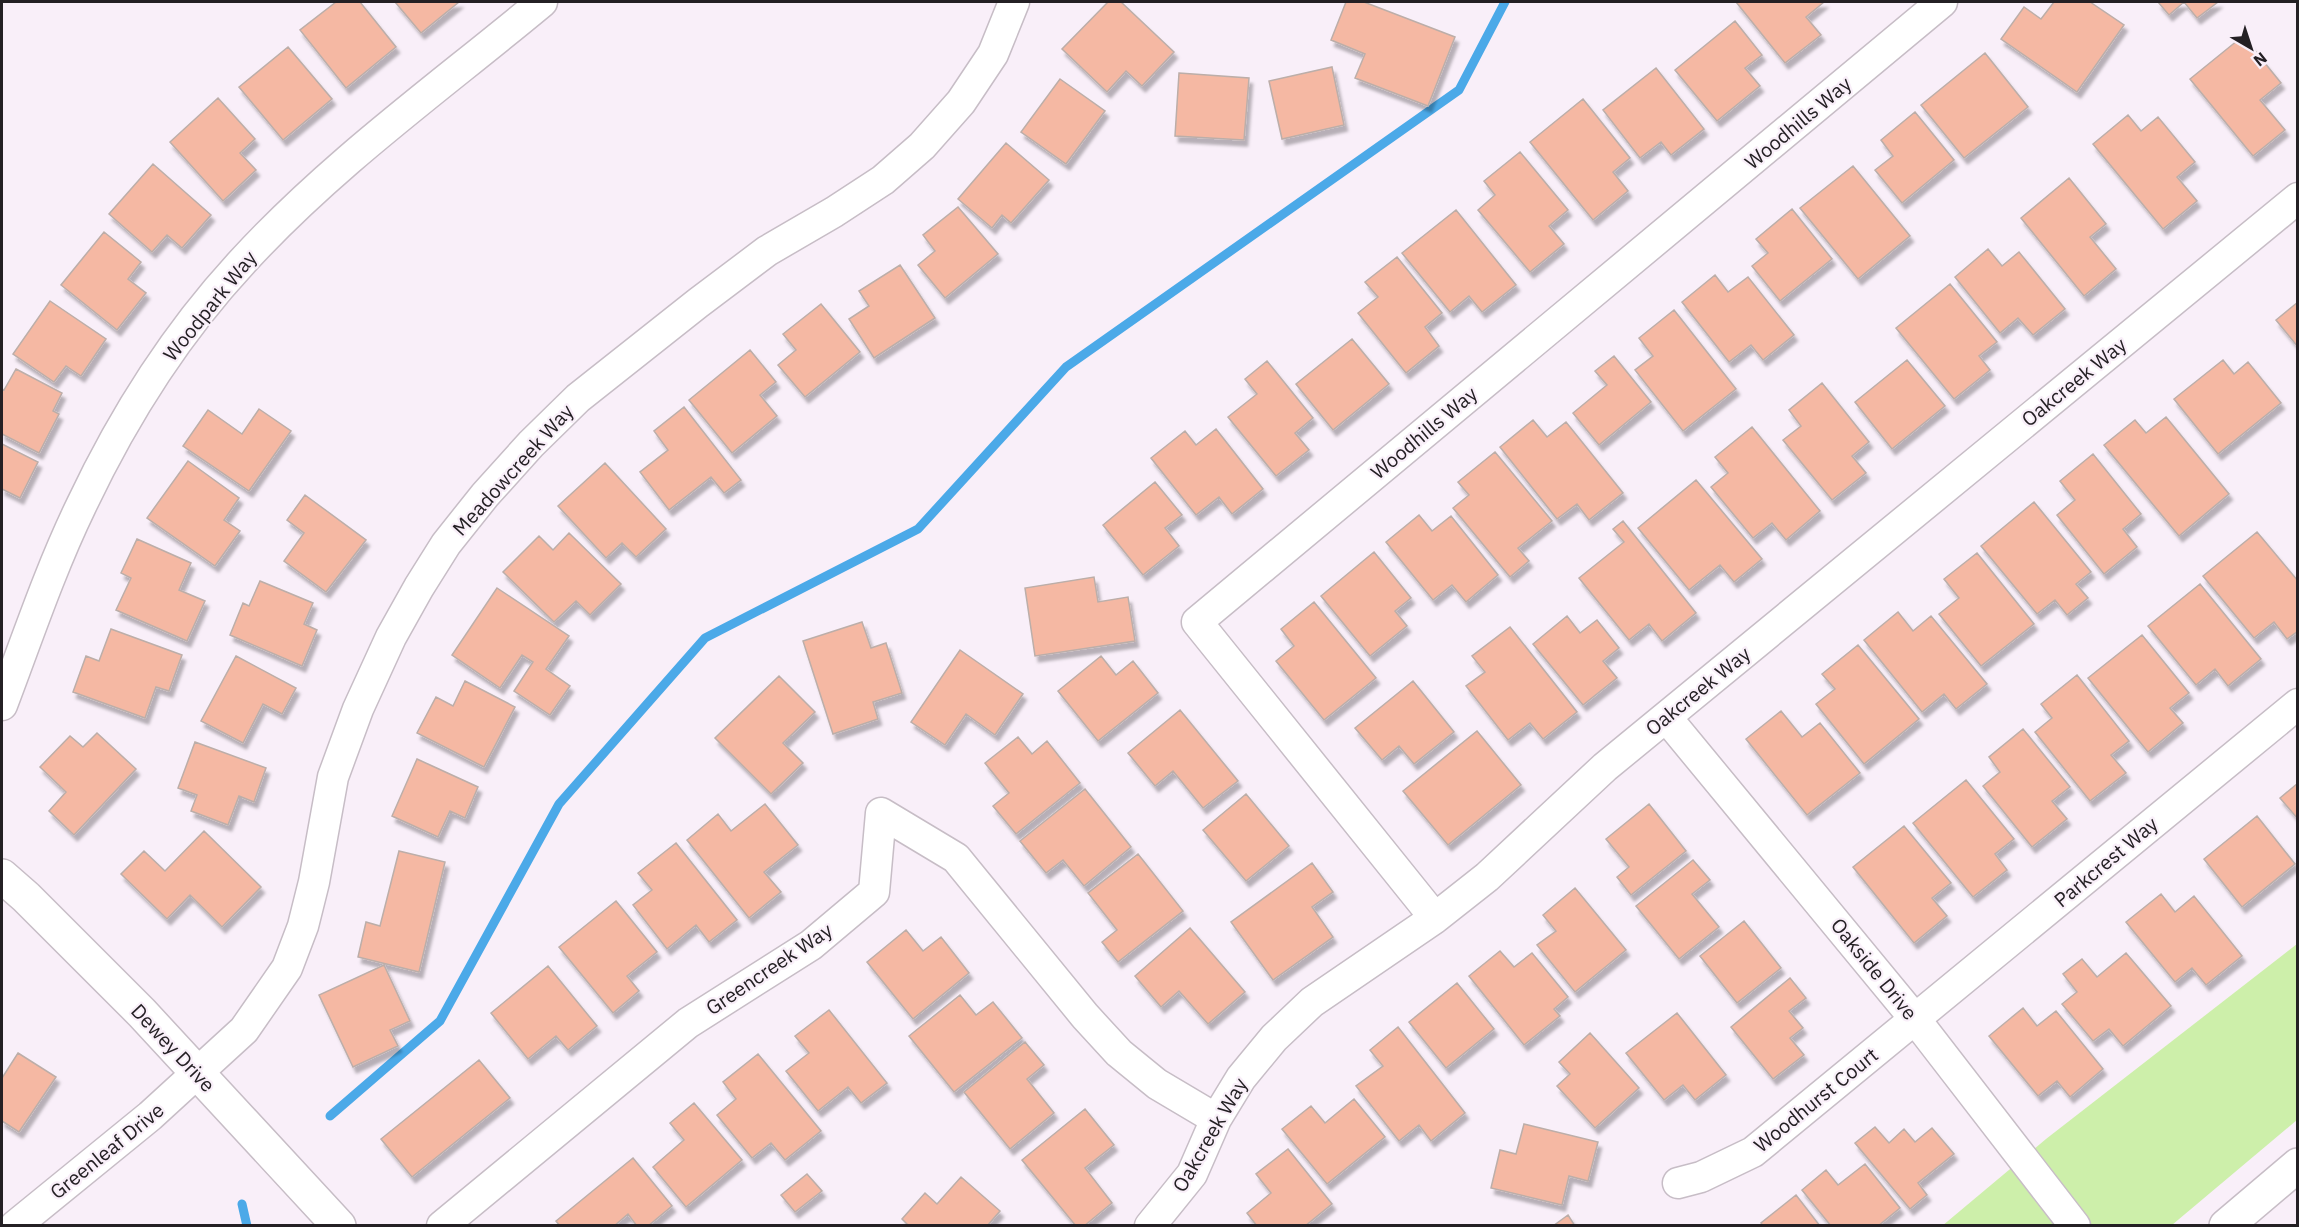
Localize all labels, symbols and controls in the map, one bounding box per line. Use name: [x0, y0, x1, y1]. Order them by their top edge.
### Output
north arrow: [2221, 18, 2281, 78]
text: N: [2250, 48, 2271, 71]
street label: Woodhills Way: [1739, 70, 1857, 175]
street label: Woodpark Way: [157, 245, 262, 366]
street label: Oakcreek Way: [2016, 331, 2132, 432]
street label: Woodhills Way: [1365, 380, 1483, 485]
street label: Meadowcreek Way: [446, 398, 579, 541]
street label: Oakcreek Way: [1640, 640, 1756, 741]
street label: Parkcrest Way: [2048, 810, 2163, 913]
street label: Oakside Drive: [1825, 912, 1924, 1025]
street label: Greencreek Way: [700, 916, 837, 1021]
street label: Dewey Drive: [125, 998, 221, 1098]
street label: Woodhurst Court: [1748, 1041, 1883, 1158]
street label: Oakcreek Way: [1166, 1073, 1253, 1197]
street label: Greenleaf Drive: [44, 1096, 169, 1205]

